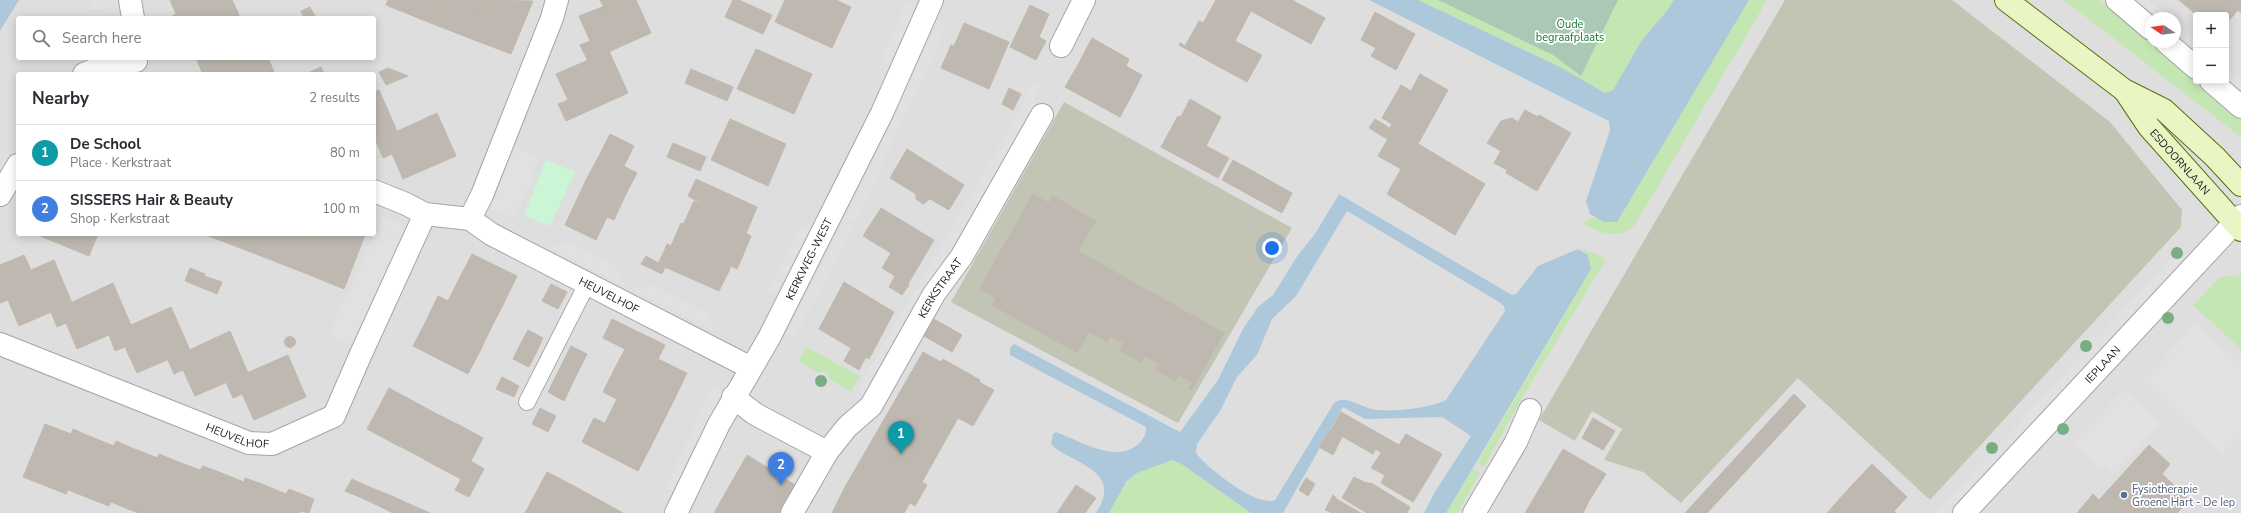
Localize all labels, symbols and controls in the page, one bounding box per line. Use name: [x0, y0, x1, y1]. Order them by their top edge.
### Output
north arrow: [2145, 12, 2181, 48]
map controls: [2193, 12, 2229, 84]
button: +: [2193, 12, 2229, 48]
search box: [16, 16, 376, 60]
park label: Oude begraafplaats: [1536, 17, 1604, 45]
icon: search: [30, 27, 52, 49]
text: Search here: [62, 28, 142, 48]
button: −: [2193, 48, 2229, 84]
text: Nearby: [32, 87, 89, 110]
text: 2 results: [309, 89, 360, 107]
street label: ESDOORNLAAN: [2146, 126, 2213, 198]
text: De School: [70, 134, 141, 154]
text: 1: [41, 144, 49, 162]
text: 80 m: [330, 144, 360, 162]
text: Place · Kerkstraat: [70, 154, 171, 172]
text: SISSERS Hair & Beauty: [70, 190, 233, 210]
text: 2: [41, 200, 49, 218]
text: 100 m: [322, 200, 360, 218]
text: Shop · Kerkstraat: [70, 210, 169, 228]
street label: KERKWEG-WEST: [782, 215, 836, 302]
your location: [1262, 238, 1282, 258]
street label: KERKSTRAAT: [915, 255, 966, 321]
street label: HEUVELHOF: [576, 274, 642, 317]
street label: IEPLAAN: [2082, 343, 2124, 387]
street label: HEUVELHOF: [203, 420, 269, 452]
pin: 1: [888, 421, 914, 454]
pin: 2: [768, 452, 794, 485]
place label: Fysiotherapie Groene Hart - De Iep: [2132, 482, 2235, 510]
marker: Fysiotherapie Groene Hart - De Iep: [2119, 490, 2129, 500]

